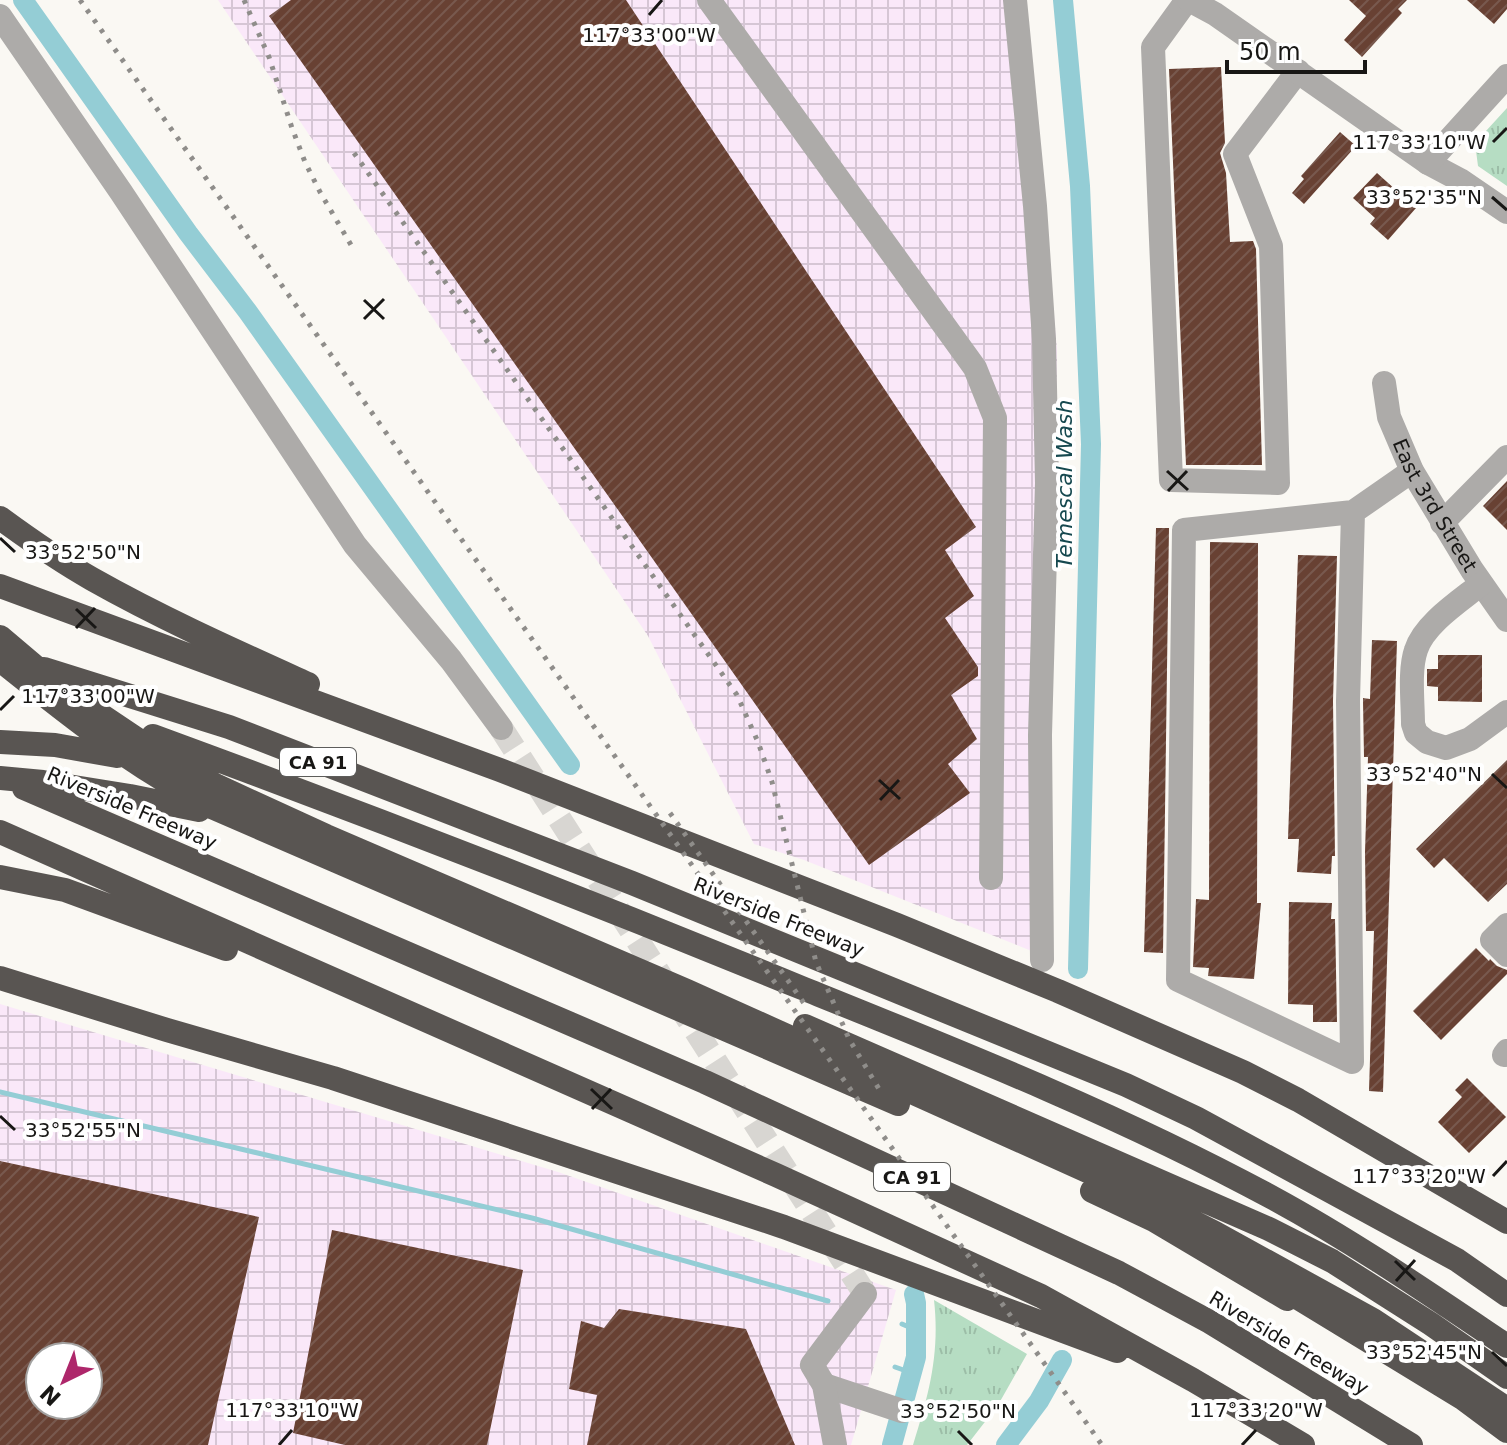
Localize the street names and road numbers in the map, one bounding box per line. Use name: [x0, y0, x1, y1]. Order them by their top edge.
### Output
street label: East 3rd Street: [1388, 435, 1482, 577]
road number: CA 91: [280, 748, 356, 776]
street label: Riverside Freeway: [44, 761, 221, 855]
street label: Riverside Freeway: [690, 872, 868, 962]
road number: CA 91: [874, 1163, 950, 1191]
street label: Riverside Freeway: [1205, 1286, 1373, 1400]

